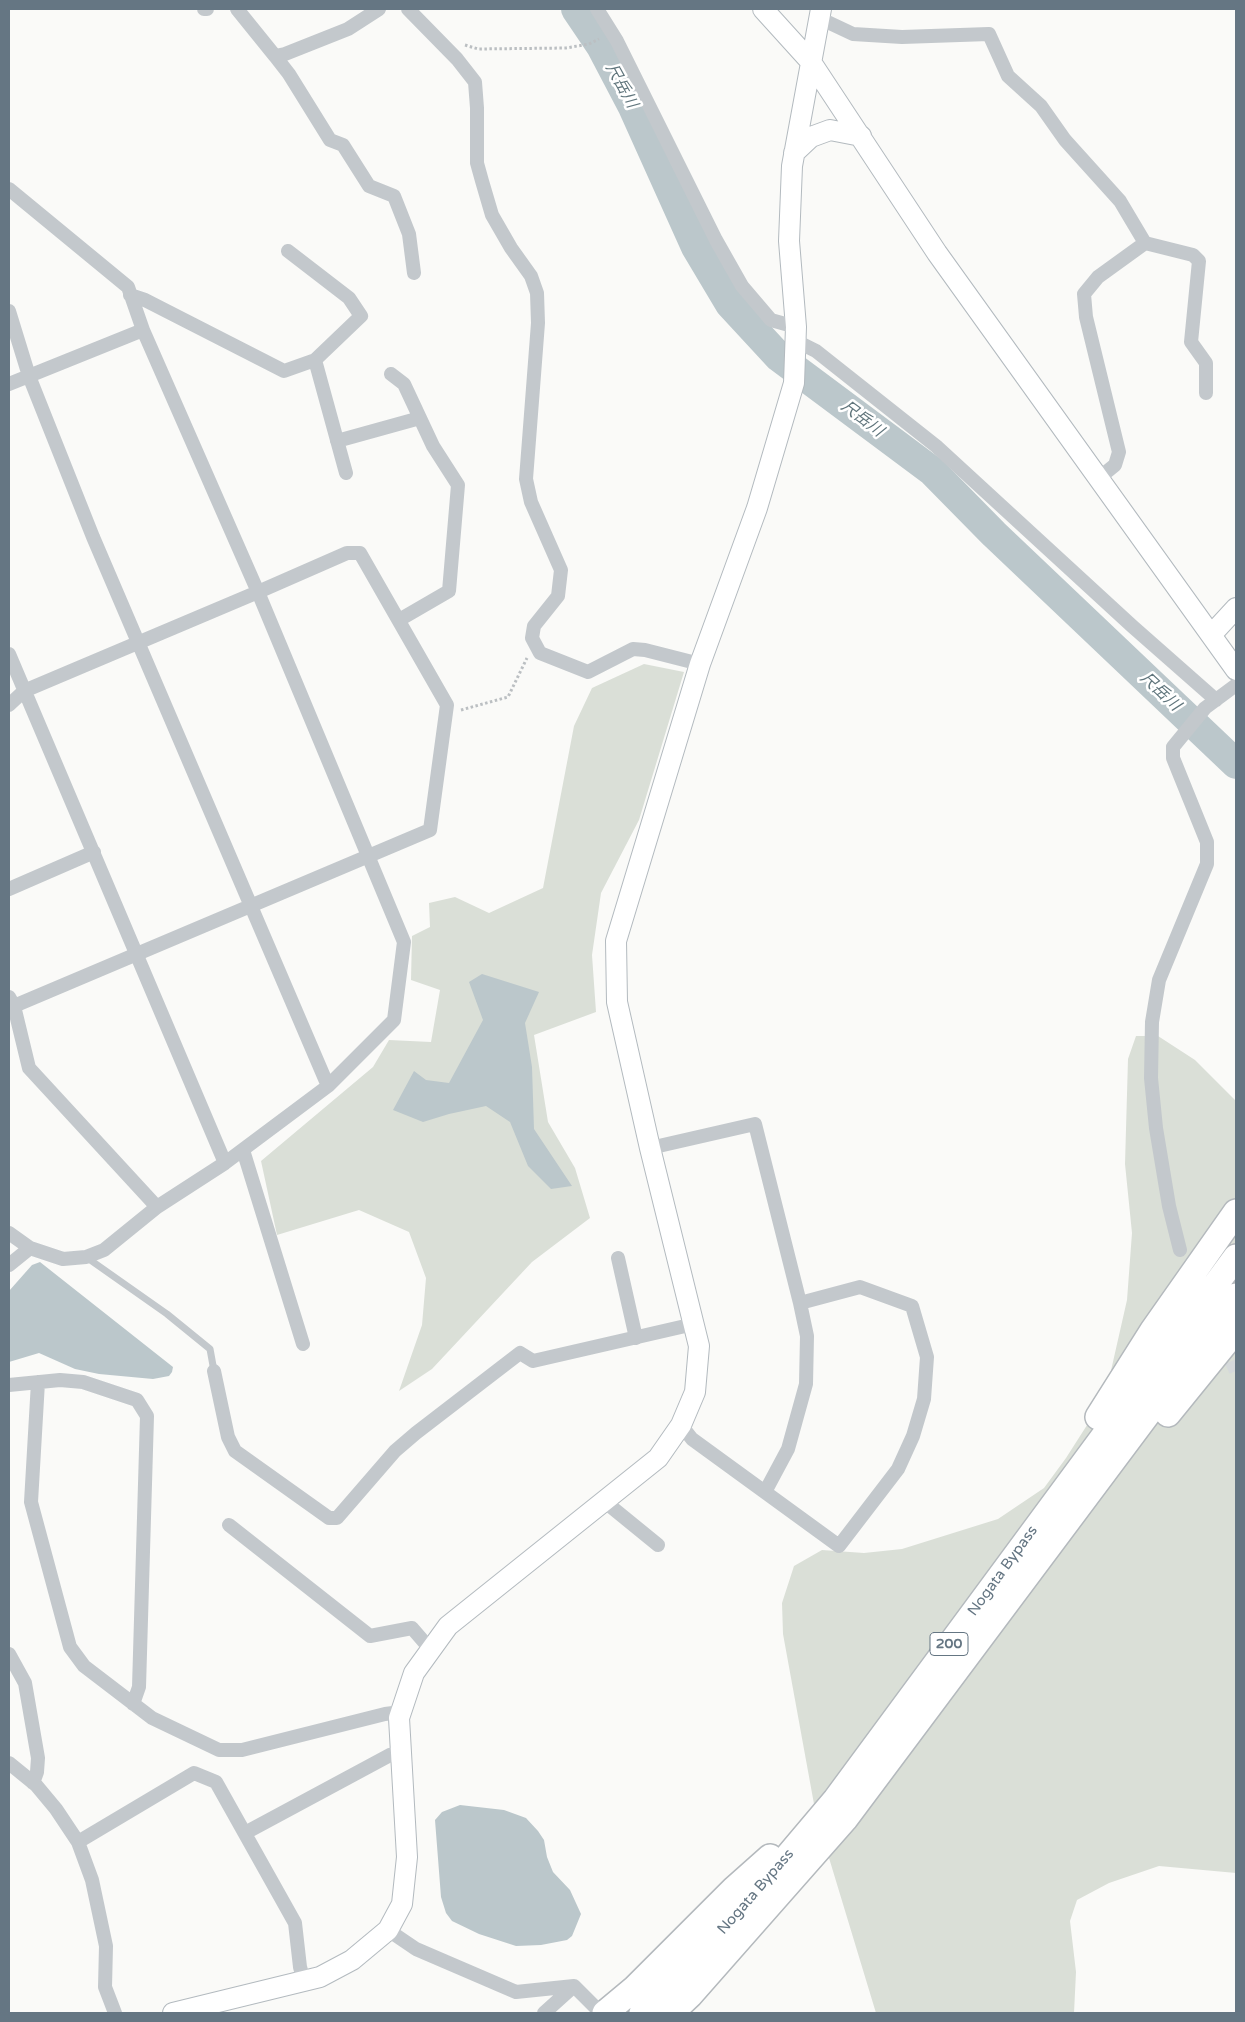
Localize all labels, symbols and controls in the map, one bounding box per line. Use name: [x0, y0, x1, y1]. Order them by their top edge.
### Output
water label: 尺岳川: [601, 60, 641, 112]
water label: 尺岳川: [837, 397, 887, 441]
water label: 尺岳川: [1136, 669, 1184, 715]
street label: Nogata Bypass: [964, 1522, 1042, 1620]
road number: 200: [930, 1632, 968, 1656]
street label: Nogata Bypass: [714, 1846, 798, 1938]

